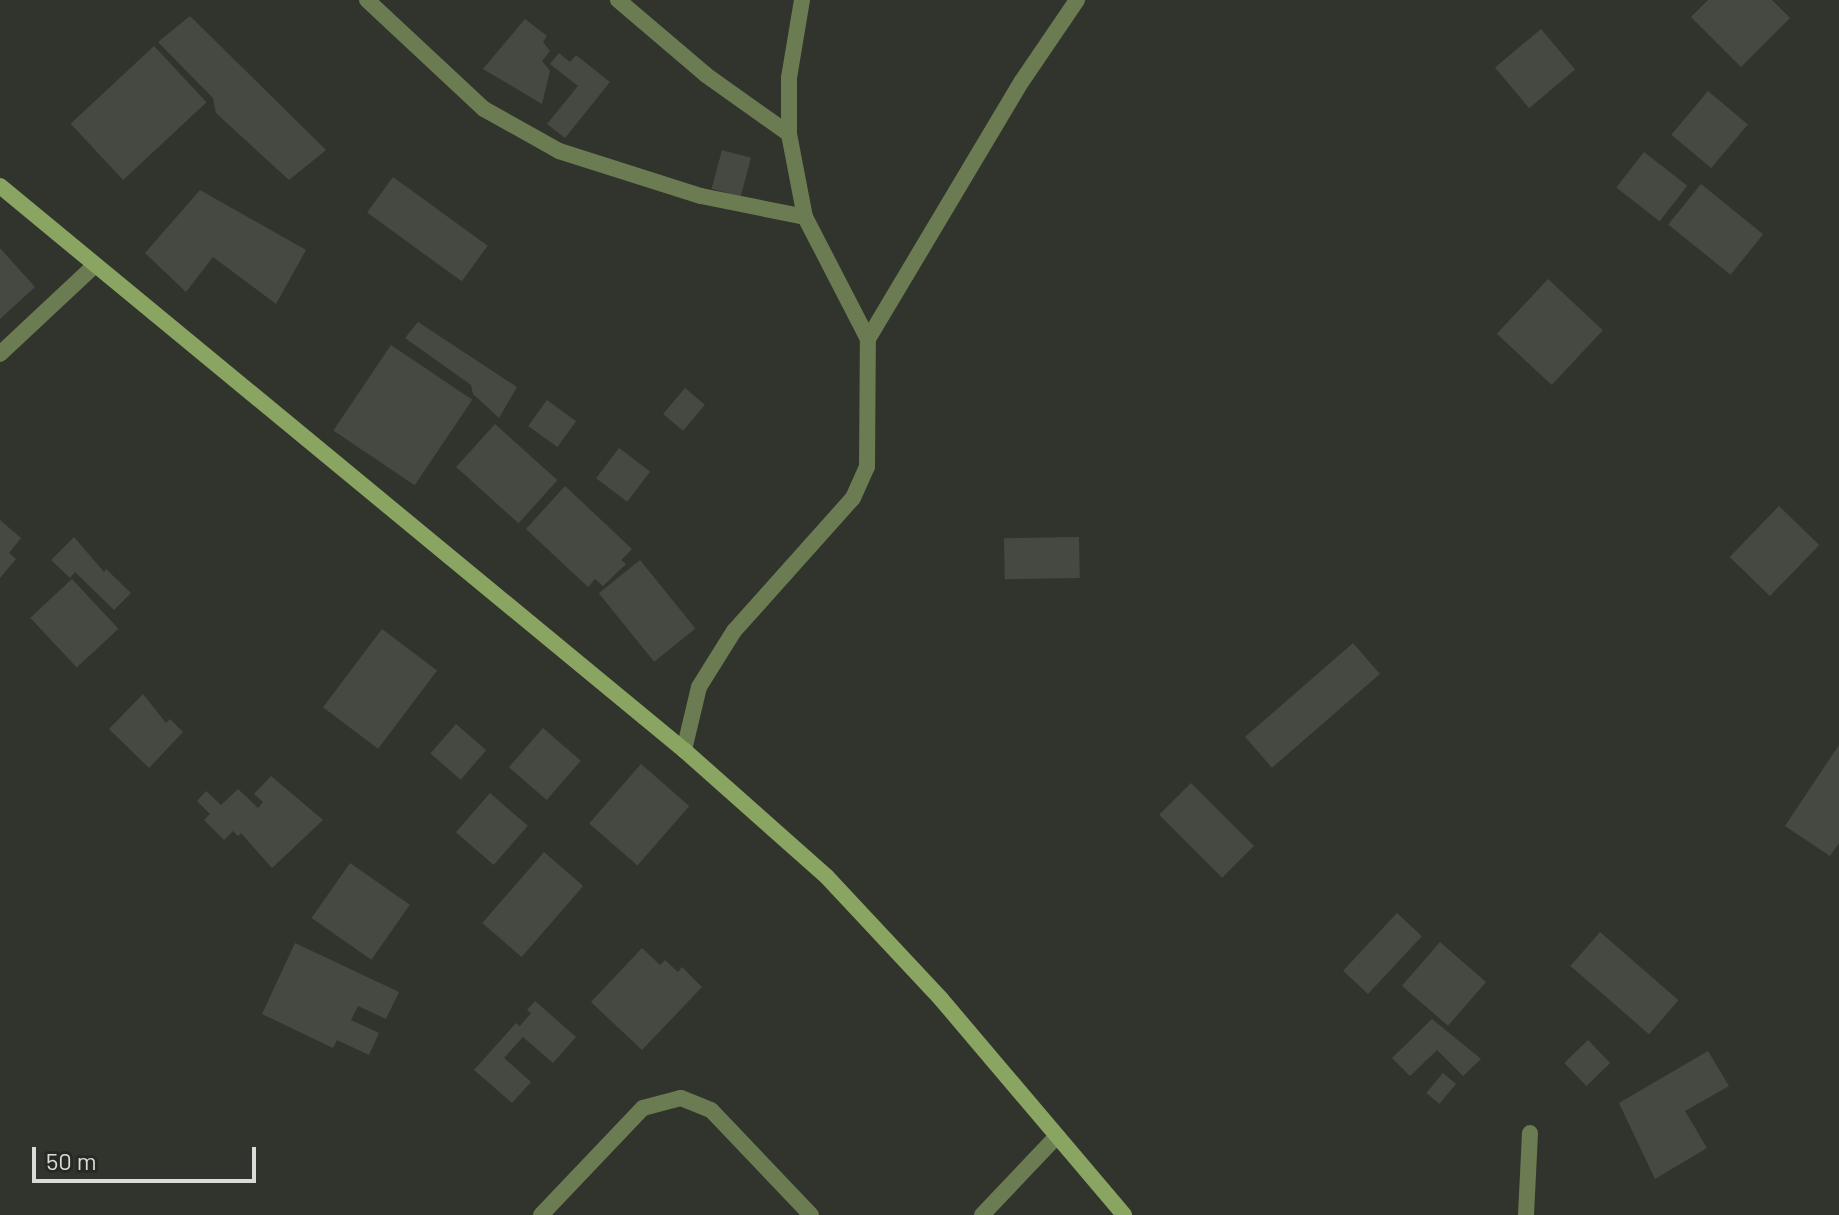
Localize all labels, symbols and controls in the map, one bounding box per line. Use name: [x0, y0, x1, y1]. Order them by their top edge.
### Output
scale bar: [36, 1131, 260, 1181]
text: 50 m: [46, 1146, 97, 1175]

